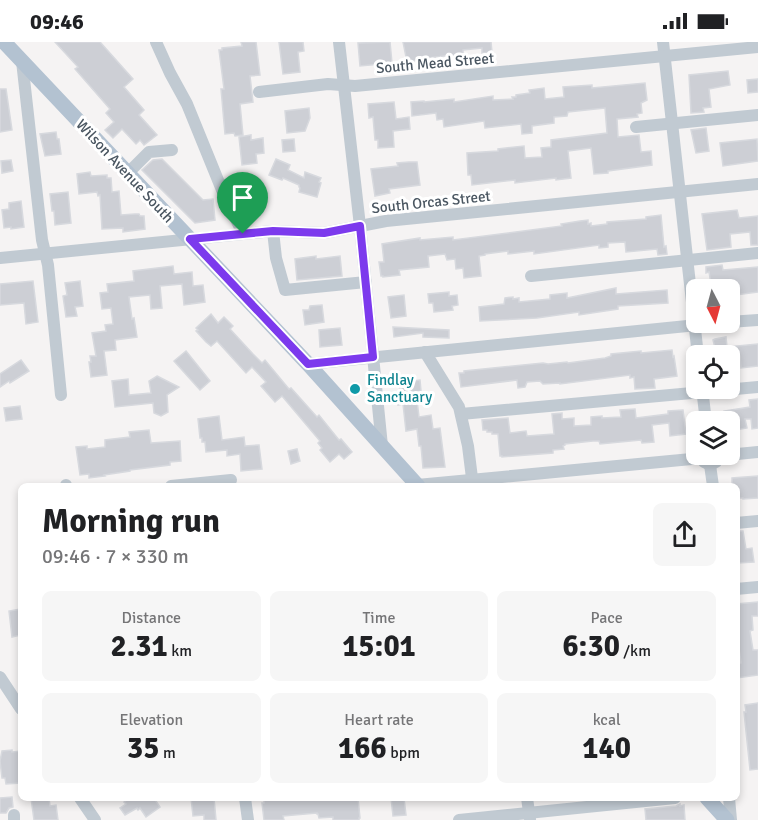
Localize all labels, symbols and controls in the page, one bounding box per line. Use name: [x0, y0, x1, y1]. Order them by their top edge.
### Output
text: 09:46: [30, 8, 84, 35]
street label: South Mead Street: [375, 49, 495, 77]
street label: Wilson Avenue South: [72, 115, 178, 227]
pin: [217, 172, 268, 234]
icon: arrive: [226, 181, 259, 214]
street label: South Orcas Street: [370, 187, 492, 217]
north arrow: [686, 279, 740, 333]
map controls: [686, 279, 740, 465]
button: locate: [686, 345, 740, 399]
place label: Findlay Sanctuary: [367, 371, 432, 406]
marker: Findlay Sanctuary: [348, 382, 362, 396]
button: layers: [686, 411, 740, 465]
text: Morning run: [42, 501, 220, 542]
button: share: [653, 503, 716, 566]
text: 09:46 · 7 × 330 m: [42, 544, 189, 569]
text: Distance: [122, 608, 181, 628]
text: Time: [363, 608, 395, 628]
text: Pace: [591, 608, 623, 628]
text: 2.31: [111, 628, 168, 665]
text: 15:01: [342, 628, 416, 665]
text: 6:30: [562, 628, 620, 665]
text: km: [168, 641, 192, 661]
text: /km: [620, 641, 651, 661]
text: Elevation: [119, 710, 183, 730]
text: Heart rate: [344, 710, 414, 730]
text: kcal: [593, 710, 621, 730]
text: 35: [127, 730, 159, 767]
text: 166: [338, 730, 387, 767]
text: 140: [582, 730, 631, 767]
text: m: [159, 743, 176, 763]
text: bpm: [387, 743, 420, 763]

